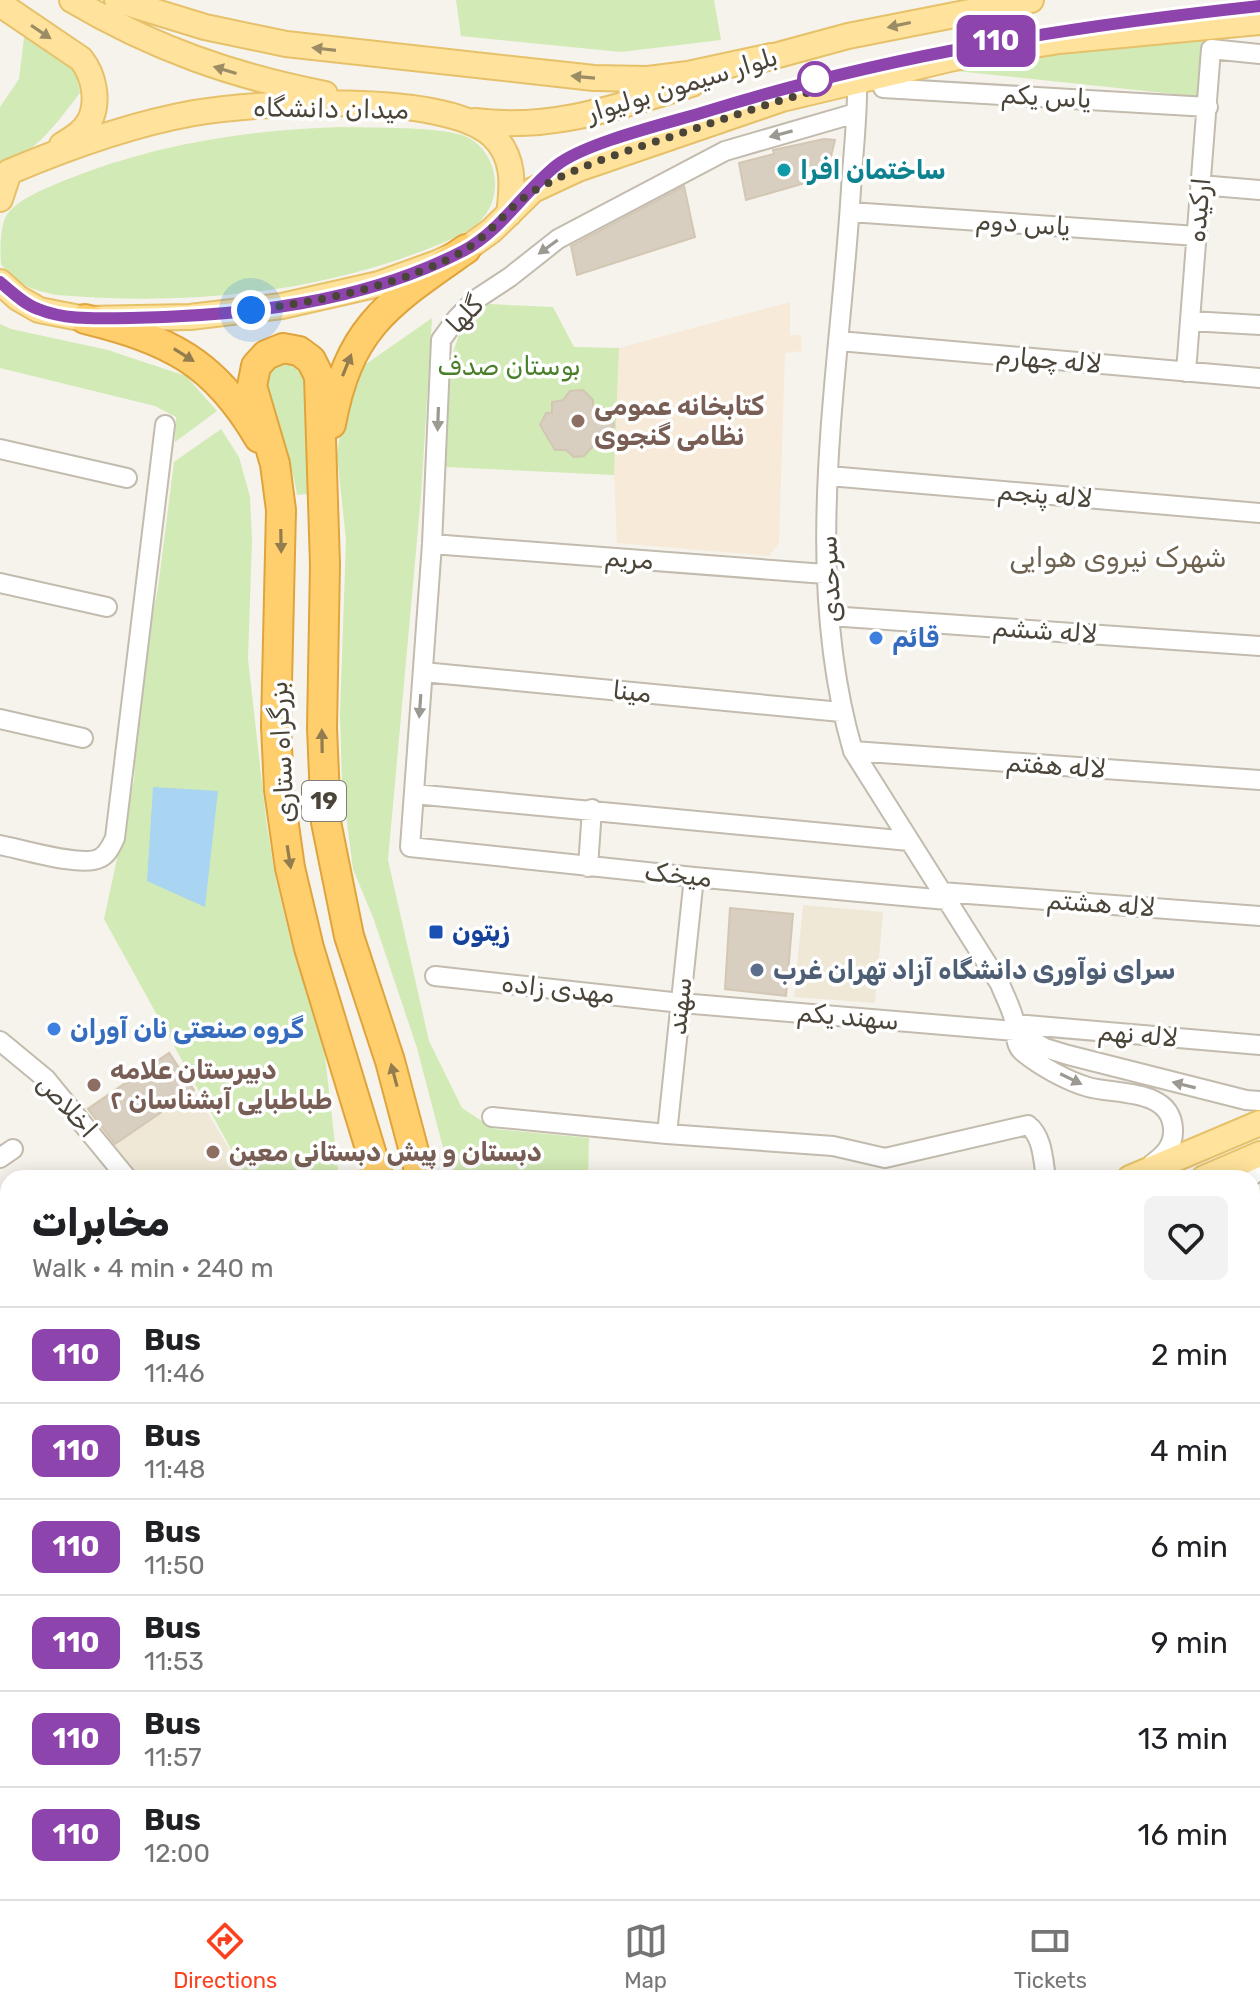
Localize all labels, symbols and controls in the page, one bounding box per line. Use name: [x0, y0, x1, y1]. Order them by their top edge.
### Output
line badge: 110: [950, 15, 1042, 67]
one-way arrow: [887, 19, 912, 32]
one-way arrow: [30, 24, 51, 39]
text: 110: [973, 24, 1019, 57]
street label: بلوار سیمون بولیوار: [581, 41, 781, 129]
one-way arrow: [312, 42, 337, 55]
unlabelled marker: [798, 62, 832, 96]
one-way arrow: [212, 63, 236, 76]
one-way arrow: [570, 70, 595, 83]
street label: یاس یکم: [1000, 79, 1092, 116]
street label: میدان دانشگاه: [253, 92, 409, 126]
one-way arrow: [768, 128, 793, 140]
place label: ساختمان افرا: [800, 155, 946, 186]
marker: ساختمان افرا: [775, 161, 793, 179]
street label: ارکیده: [1181, 176, 1217, 244]
street label: یاس دوم: [975, 205, 1071, 244]
one-way arrow: [537, 238, 558, 254]
your location: [231, 290, 271, 330]
street label: گلها: [440, 290, 490, 340]
street label: لاله چهارم: [995, 340, 1103, 381]
one-way arrow: [173, 348, 195, 362]
park label: بوستان صدف: [437, 351, 581, 382]
one-way arrow: [341, 353, 354, 377]
place label: کتابخانه عمومی نظامی گنجوی: [594, 391, 764, 452]
one-way arrow: [431, 407, 444, 432]
marker: کتابخانه عمومی نظامی گنجوی: [569, 412, 587, 430]
street label: لاله پنجم: [996, 475, 1094, 516]
one-way arrow: [275, 529, 287, 554]
street label: سرحدی: [812, 535, 848, 623]
district label: شهرک نیروی هوایی: [1009, 541, 1227, 574]
street label: مریم: [603, 542, 654, 577]
street label: لاله ششم: [992, 612, 1098, 651]
place label: قائم: [892, 623, 939, 655]
marker: قائم: [867, 629, 885, 647]
street label: مینا: [611, 675, 653, 709]
street label: بزرگراه ستاری: [263, 680, 301, 824]
one-way arrow: [413, 694, 426, 719]
one-way arrow: [316, 728, 328, 753]
street label: لاله هفتم: [1005, 747, 1107, 786]
road number: 19: [302, 781, 346, 821]
one-way arrow: [283, 844, 296, 869]
street label: میخک: [643, 856, 713, 894]
street label: لاله هشتم: [1045, 885, 1157, 924]
place label: زیتون: [452, 917, 510, 948]
marker: زیتون: [427, 923, 445, 941]
place label: سرای نوآوری دانشگاه آزاد تهران غرب: [773, 955, 1175, 986]
marker: سرای نوآوری دانشگاه آزاد تهران غرب: [748, 961, 766, 979]
street label: مهدی زاده: [500, 968, 616, 1010]
street label: سهند: [662, 975, 698, 1037]
street label: سهند يكم: [796, 997, 900, 1038]
place label: گروه صنعتی نان آوران: [70, 1014, 304, 1045]
street label: لاله نهم: [1096, 1016, 1179, 1055]
marker: گروه صنعتی نان آوران: [45, 1020, 63, 1038]
place label: دبیرستان علامه طباطبایی آبشناسان ۲: [110, 1055, 332, 1116]
one-way arrow: [387, 1063, 400, 1087]
street label: اخلاص: [30, 1068, 104, 1144]
one-way arrow: [1059, 1073, 1082, 1086]
marker: دبیرستان علامه طباطبایی آبشناسان ۲: [85, 1076, 103, 1094]
one-way arrow: [1171, 1078, 1196, 1090]
place label: دبستان و پیش دبستانی معین: [229, 1137, 542, 1170]
marker: دبستان و پیش دبستانی معین: [204, 1143, 222, 1161]
button: heart: [1144, 1196, 1228, 1280]
text: مخابرات: [32, 1200, 170, 1246]
text: Walk · 4 min · 240 m: [32, 1253, 274, 1284]
text: Bus: [144, 1322, 201, 1358]
text: 2 min: [1151, 1337, 1228, 1373]
text: 110: [53, 1338, 99, 1371]
text: 11:46: [144, 1358, 205, 1389]
text: Bus: [144, 1418, 201, 1454]
text: 4 min: [1150, 1433, 1228, 1469]
text: 110: [53, 1434, 99, 1467]
text: 11:48: [144, 1454, 206, 1485]
text: Bus: [144, 1514, 201, 1550]
text: 6 min: [1150, 1529, 1228, 1565]
text: 110: [53, 1530, 99, 1563]
text: 11:50: [144, 1550, 205, 1581]
text: Bus: [144, 1610, 201, 1646]
text: 9 min: [1151, 1625, 1228, 1661]
text: 110: [53, 1626, 99, 1659]
text: 11:53: [144, 1646, 204, 1677]
text: Bus: [144, 1706, 201, 1742]
text: 13 min: [1138, 1721, 1228, 1757]
text: 110: [53, 1722, 99, 1755]
text: 11:57: [144, 1742, 202, 1773]
text: Bus: [144, 1802, 201, 1838]
text: 16 min: [1138, 1817, 1228, 1853]
text: 110: [53, 1818, 99, 1851]
text: 12:00: [144, 1838, 210, 1869]
tab: Directions: [173, 1919, 277, 1994]
tab: Map: [624, 1919, 668, 1994]
tab: Tickets: [1014, 1919, 1087, 1994]

